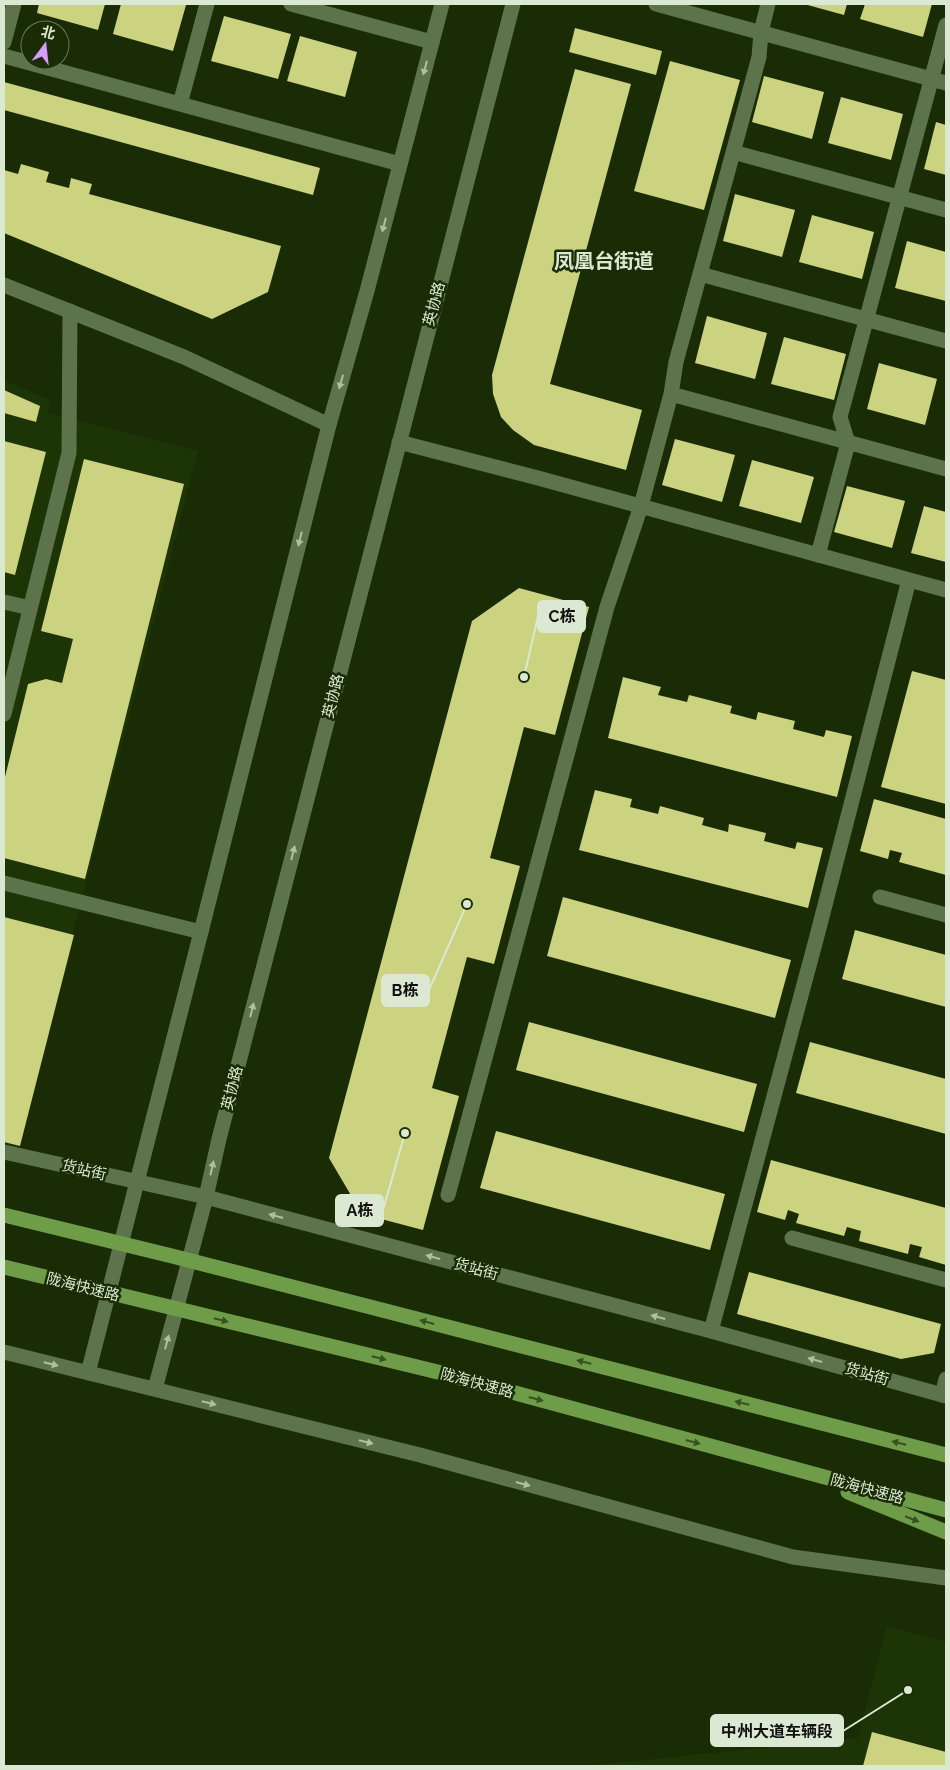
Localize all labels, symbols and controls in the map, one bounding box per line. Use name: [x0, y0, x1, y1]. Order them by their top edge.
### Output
north arrow: [20, 20, 70, 70]
text: 北: [40, 23, 57, 42]
one-way arrow: [421, 60, 429, 75]
one-way arrow: [380, 217, 388, 233]
district label: 凤凰台街道: [554, 249, 654, 273]
street label: 英协路: [419, 280, 449, 328]
one-way arrow: [337, 374, 345, 389]
one-way arrow: [296, 531, 304, 547]
callout: C栋: [538, 601, 585, 632]
text: C栋: [549, 607, 575, 626]
street label: 英协路: [319, 672, 347, 720]
one-way arrow: [289, 845, 297, 860]
callout: B栋: [382, 975, 429, 1006]
text: B栋: [392, 981, 418, 1000]
one-way arrow: [248, 1003, 256, 1018]
street label: 英协路: [218, 1064, 246, 1112]
street label: 货站街: [60, 1156, 108, 1184]
one-way arrow: [209, 1159, 217, 1175]
callout: A栋: [336, 1195, 383, 1226]
text: A栋: [347, 1201, 373, 1220]
one-way arrow: [269, 1212, 284, 1220]
one-way arrow: [426, 1253, 441, 1261]
street label: 货站街: [452, 1254, 500, 1284]
street label: 陇海快速路: [44, 1269, 122, 1305]
one-way arrow: [651, 1313, 666, 1321]
one-way arrow: [214, 1316, 229, 1324]
one-way arrow: [419, 1317, 434, 1325]
one-way arrow: [164, 1335, 172, 1350]
one-way arrow: [372, 1354, 387, 1362]
one-way arrow: [807, 1355, 822, 1363]
one-way arrow: [577, 1358, 592, 1366]
street label: 货站街: [843, 1359, 891, 1389]
one-way arrow: [44, 1360, 59, 1368]
street label: 陇海快速路: [438, 1365, 516, 1401]
one-way arrow: [529, 1395, 544, 1403]
one-way arrow: [201, 1399, 216, 1407]
one-way arrow: [734, 1399, 749, 1407]
one-way arrow: [359, 1438, 374, 1446]
one-way arrow: [686, 1438, 701, 1446]
one-way arrow: [892, 1439, 907, 1447]
street label: 陇海快速路: [828, 1471, 906, 1507]
one-way arrow: [516, 1480, 531, 1488]
one-way arrow: [905, 1515, 919, 1523]
callout: 中州大道车辆段: [711, 1715, 843, 1746]
text: 中州大道车辆段: [721, 1722, 833, 1741]

